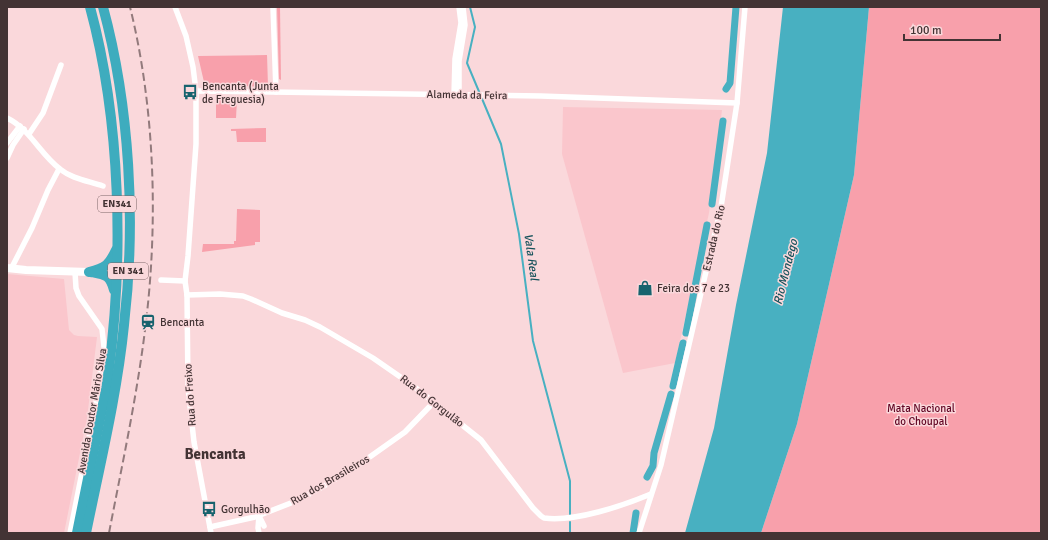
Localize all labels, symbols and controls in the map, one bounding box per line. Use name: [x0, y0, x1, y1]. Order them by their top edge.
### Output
scale bar: [904, 16, 1000, 42]
text: 100 m: [910, 23, 942, 38]
place label: Bencanta (Junta de Freguesia): [202, 80, 279, 106]
bus stop icon: Bencanta (Junta de Freguesia): [181, 83, 199, 101]
street label: Alameda da Feira: [426, 88, 508, 102]
road number: EN341: [98, 196, 136, 212]
street label: Estrada do Rio: [700, 203, 728, 272]
water label: Vala Real: [520, 232, 542, 283]
water label: Rio Mondego: [771, 237, 802, 306]
road number: EN 341: [108, 263, 148, 279]
shop icon: Feira dos 7 e 23: [636, 279, 654, 297]
place label: Feira dos 7 e 23: [657, 282, 730, 295]
station icon: Bencanta: [139, 313, 157, 331]
place label: Bencanta: [160, 316, 205, 329]
street label: Avenida Doutor Mário Silva: [75, 347, 110, 475]
street label: Rua do Freixo: [181, 363, 199, 427]
street label: Rua do Gorgulão: [397, 372, 467, 430]
park label: Mata Nacional do Choupal: [887, 402, 955, 428]
district label: Bencanta: [184, 445, 246, 463]
street label: Rua dos Brasileiros: [288, 452, 372, 508]
bus stop icon: Gorgulhão: [200, 500, 218, 518]
place label: Gorgulhão: [221, 503, 270, 516]

